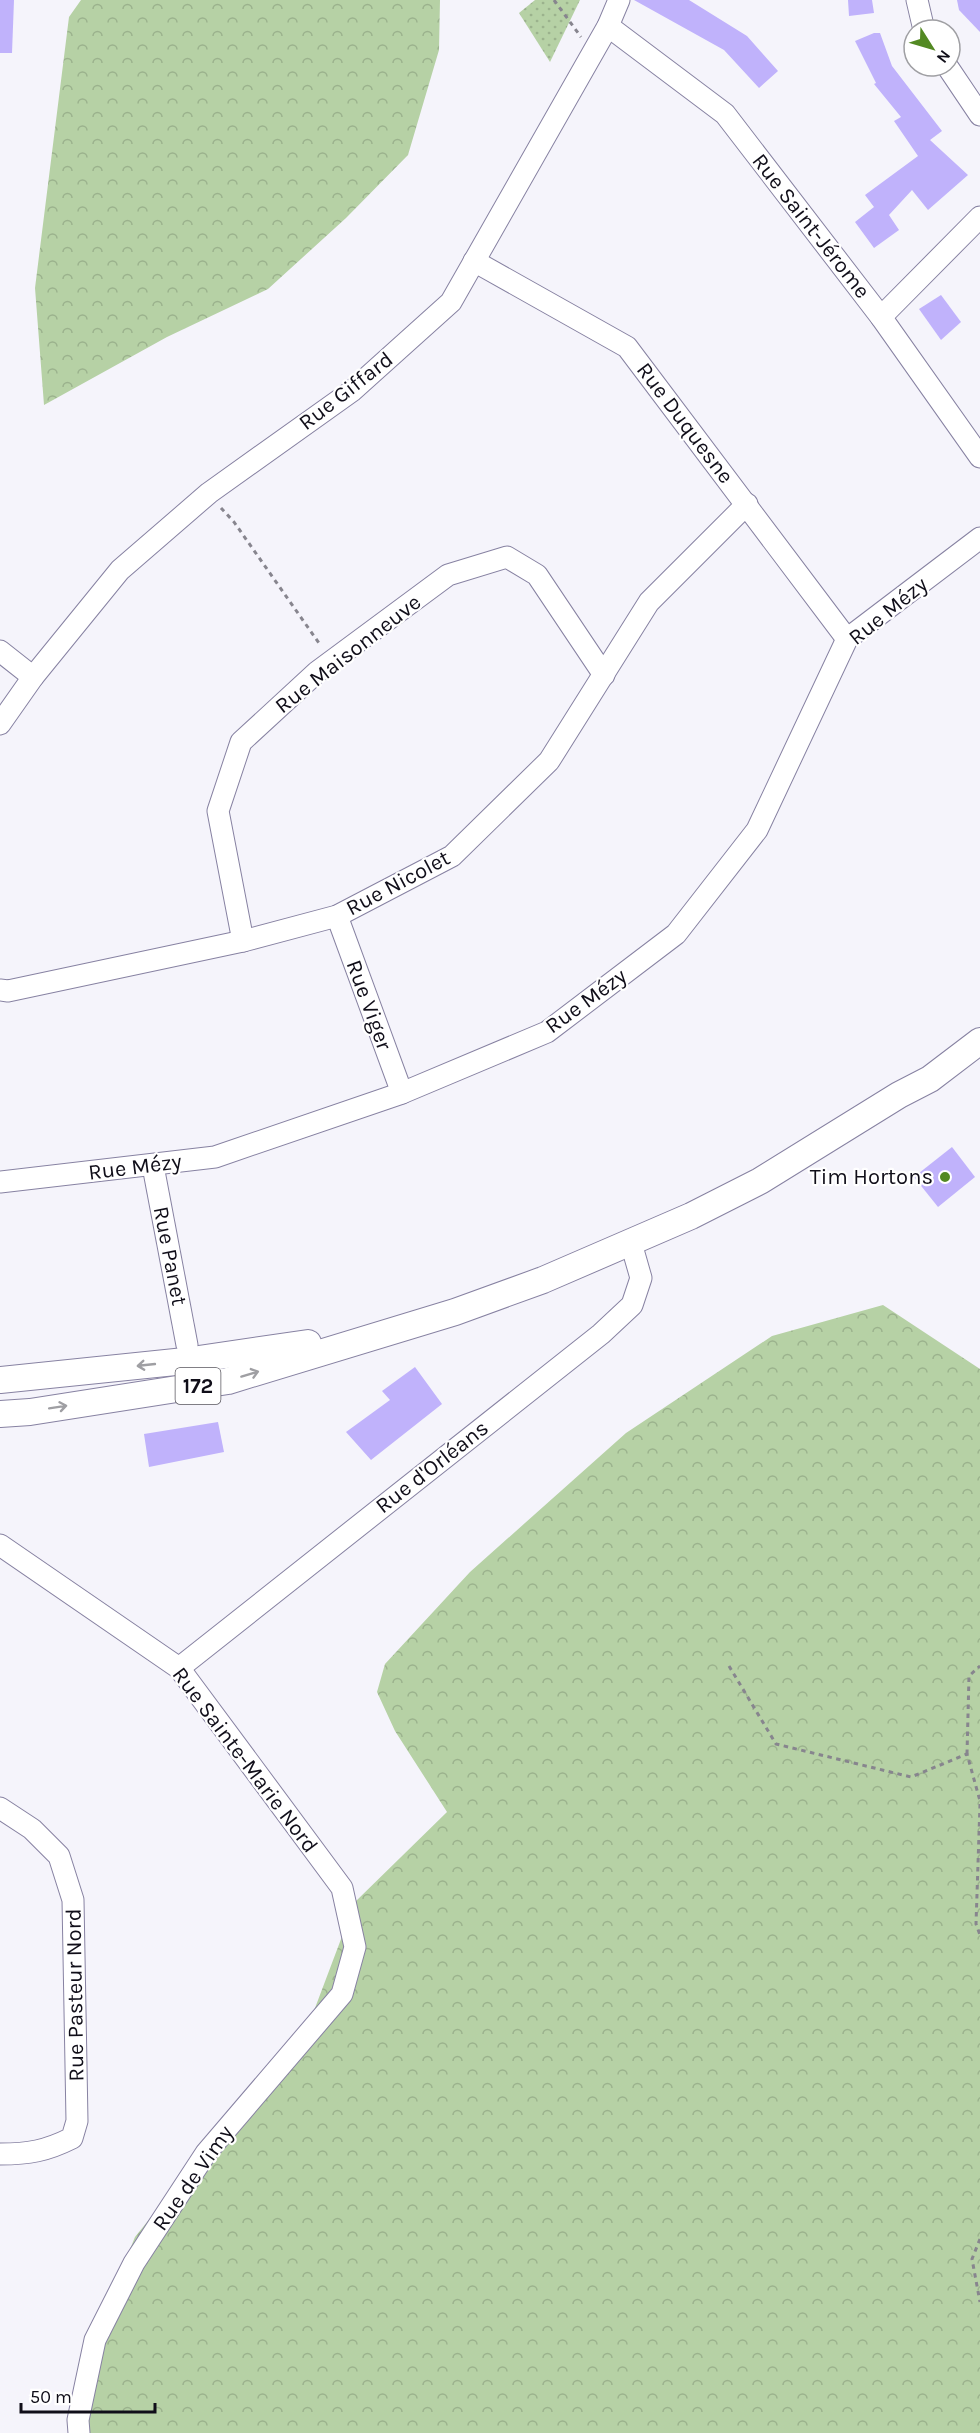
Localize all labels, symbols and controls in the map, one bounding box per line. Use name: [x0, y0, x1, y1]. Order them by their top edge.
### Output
north arrow: [902, 18, 962, 78]
text: N: [933, 46, 955, 67]
street label: Rue Saint-Jérome: [746, 148, 876, 304]
street label: Rue Giffard: [294, 346, 398, 436]
street label: Rue Duquesne: [631, 357, 739, 489]
street label: Rue Mézy: [843, 571, 933, 651]
street label: Rue Maisonneuve: [270, 589, 426, 719]
street label: Rue Nicolet: [342, 845, 454, 921]
street label: Rue Viger: [341, 956, 397, 1054]
street label: Rue Mézy: [540, 963, 632, 1039]
street label: Rue Mézy: [87, 1148, 183, 1186]
place label: Tim Hortons: [810, 1164, 933, 1190]
marker: Tim Hortons: [938, 1170, 952, 1184]
street label: Rue Panet: [148, 1204, 192, 1308]
one-way arrow: [136, 1360, 156, 1371]
road number: 172: [176, 1368, 220, 1404]
one-way arrow: [240, 1368, 259, 1379]
one-way arrow: [48, 1402, 67, 1413]
street label: Rue d'Orléans: [370, 1415, 494, 1519]
street label: Rue Sainte-Marie Nord: [167, 1662, 323, 1858]
street label: Rue Pasteur Nord: [60, 1908, 90, 2082]
street label: Rue de Vimy: [147, 2120, 239, 2236]
scale bar: [21, 2376, 154, 2414]
text: 50 m: [30, 2386, 72, 2408]

